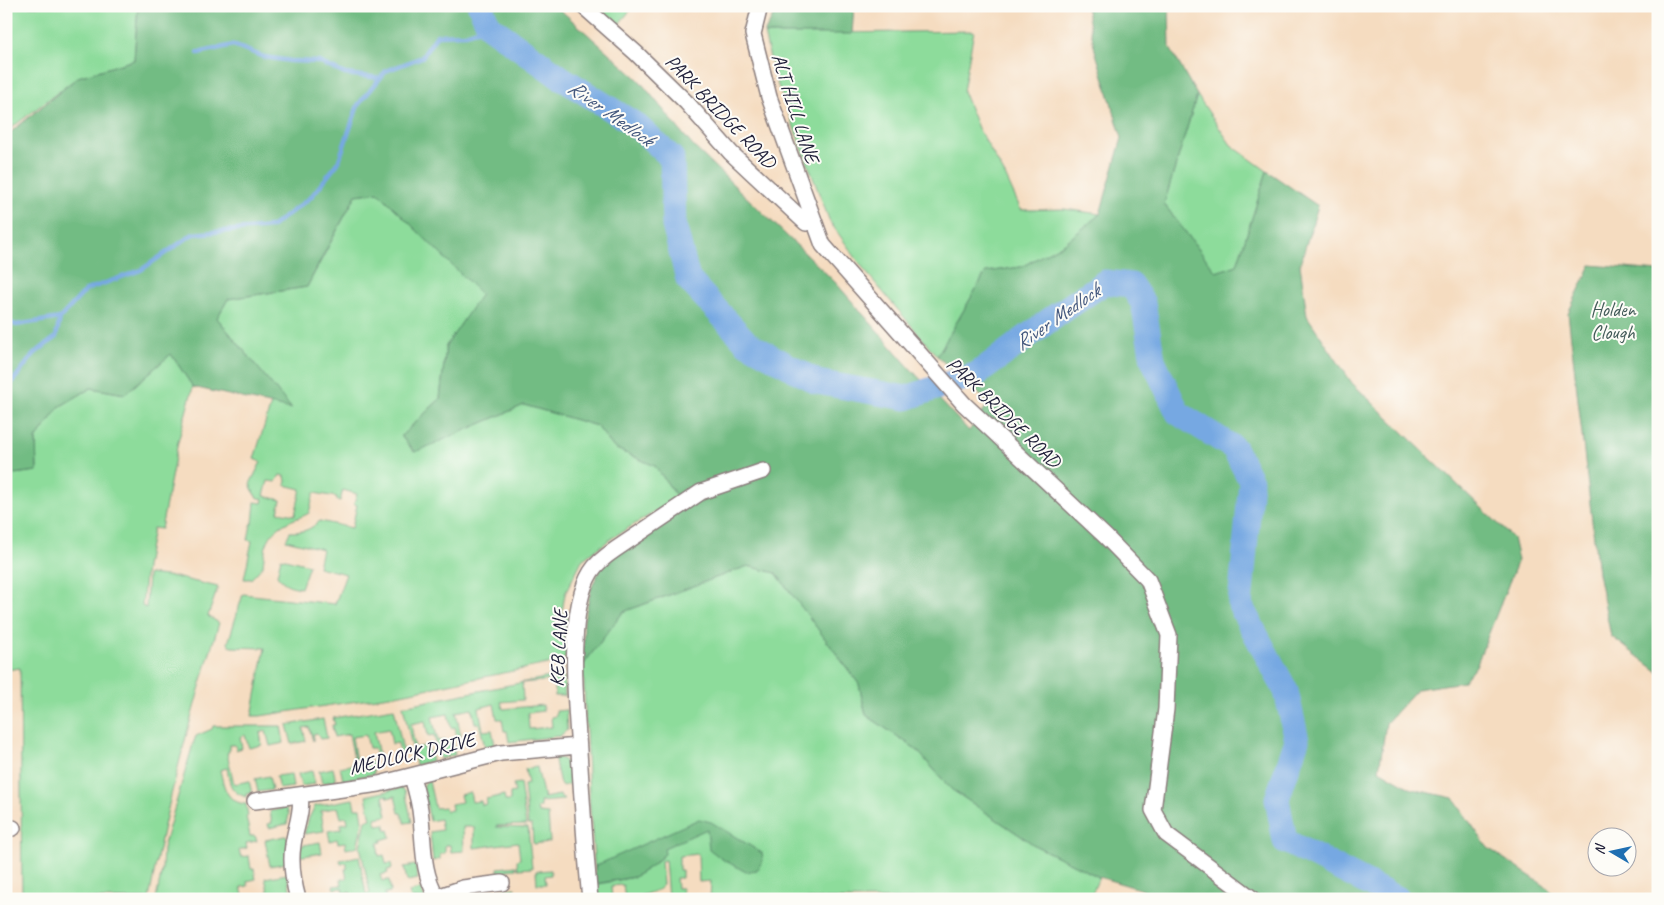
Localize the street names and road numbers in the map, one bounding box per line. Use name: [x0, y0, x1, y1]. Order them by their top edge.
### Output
street label: PARK BRIDGE ROAD: [660, 49, 783, 175]
street label: ALT HILL LANE: [766, 50, 826, 168]
street label: PARK BRIDGE ROAD: [941, 352, 1068, 475]
street label: KEB LANE: [544, 606, 573, 687]
street label: MEDLOCK DRIVE: [347, 726, 480, 780]

